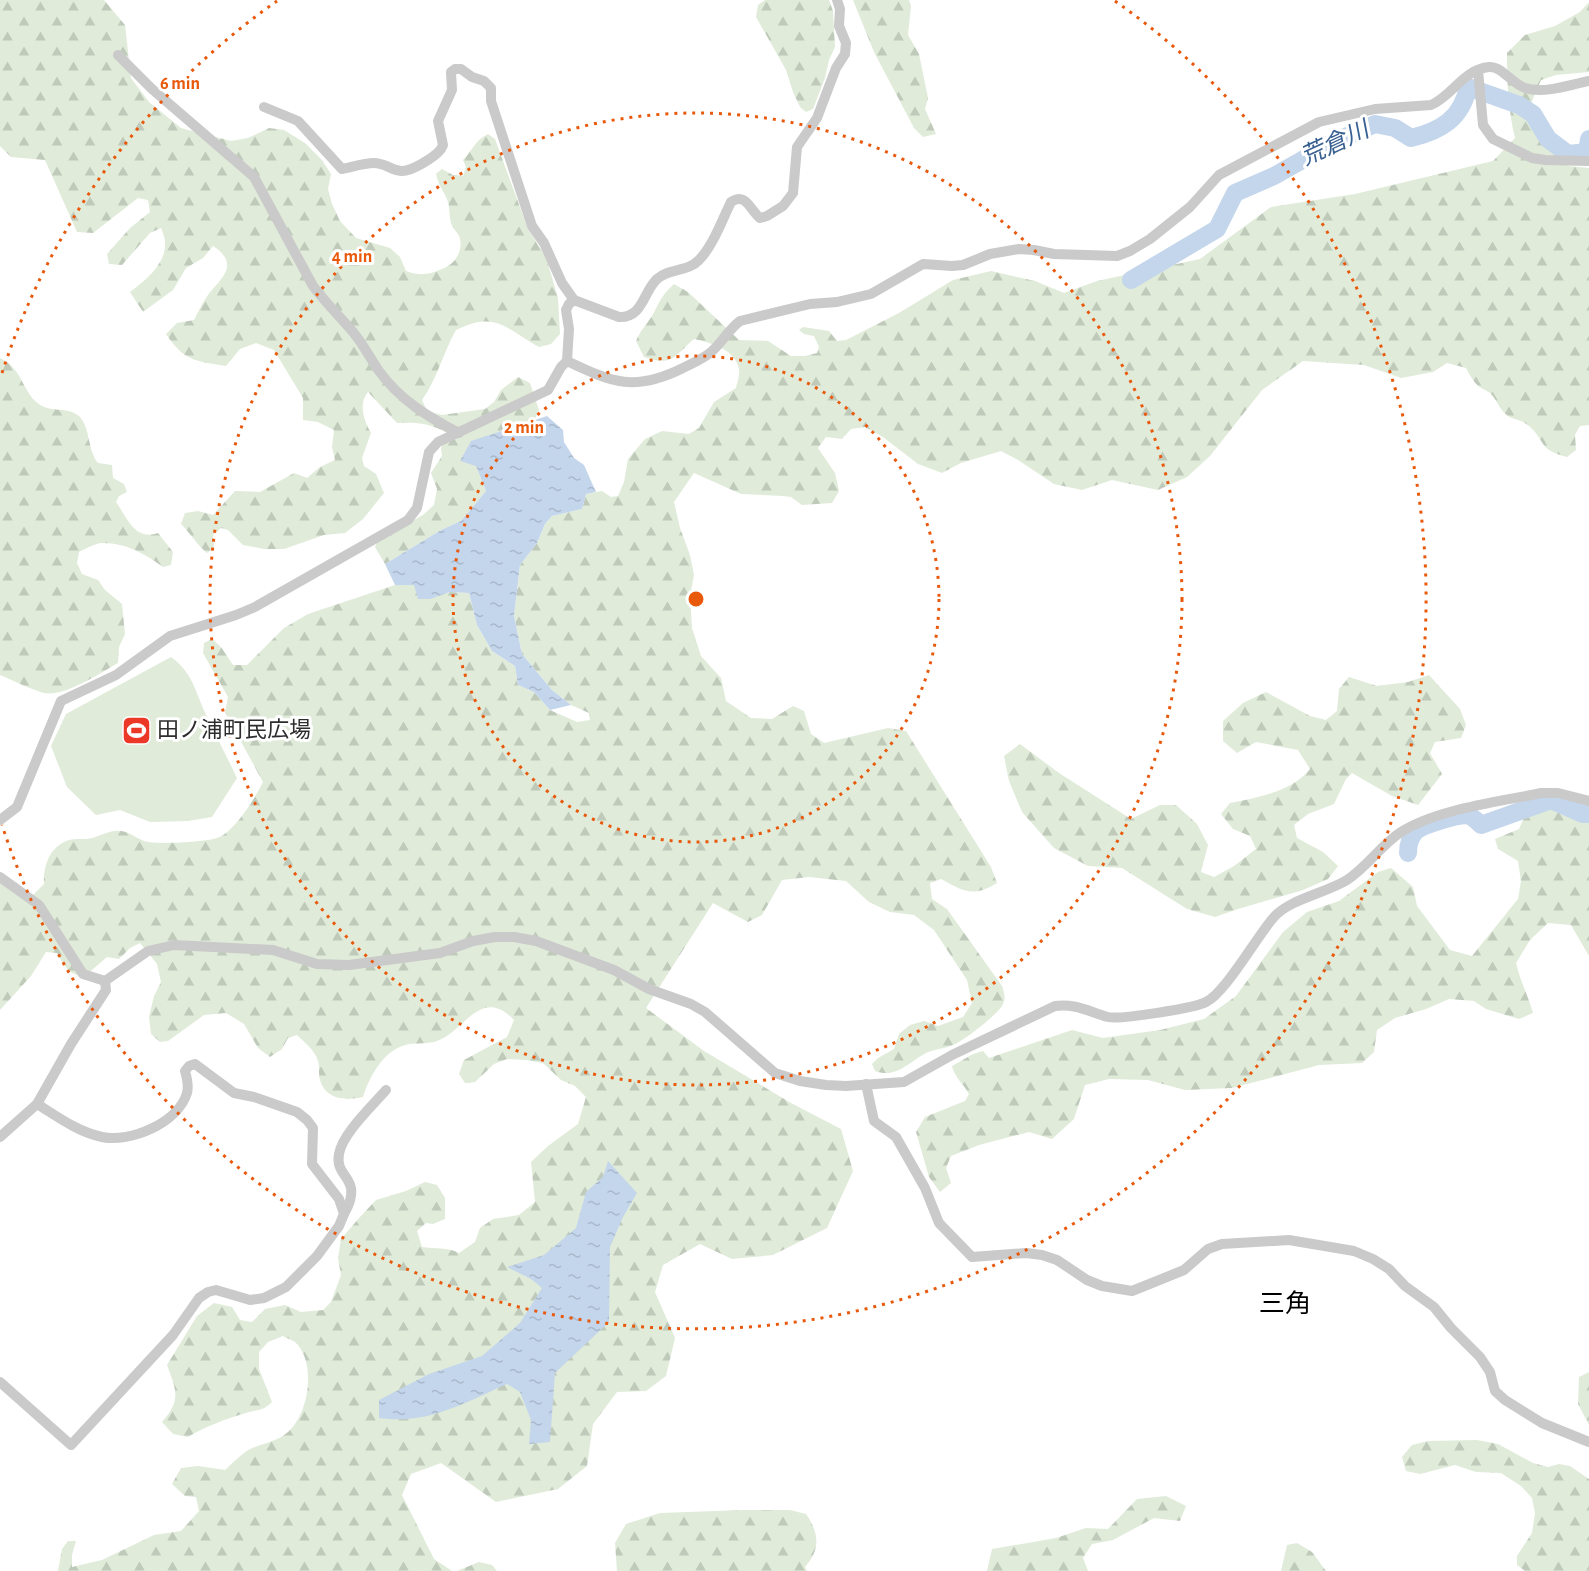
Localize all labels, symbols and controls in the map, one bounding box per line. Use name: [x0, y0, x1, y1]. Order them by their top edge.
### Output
text: 6 min: [160, 75, 200, 93]
water label: 荒倉川: [1296, 115, 1375, 170]
text: 4 min: [332, 248, 372, 266]
text: 2 min: [504, 419, 544, 437]
centre of rings: [686, 589, 706, 609]
sports icon: 田ノ浦町民広場: [120, 714, 152, 746]
place label: 田ノ浦町民広場: [157, 718, 311, 741]
district label: 三角: [1259, 1290, 1311, 1317]

